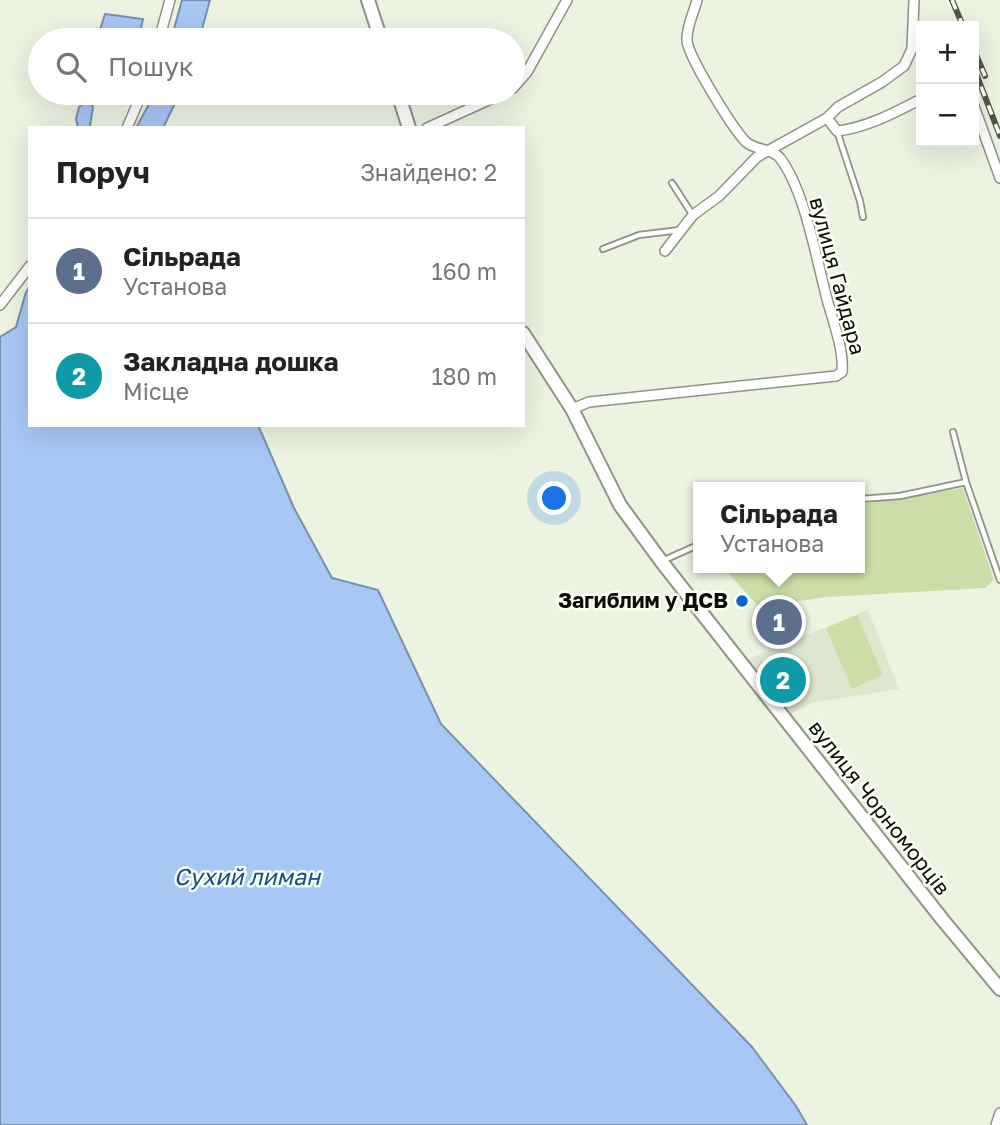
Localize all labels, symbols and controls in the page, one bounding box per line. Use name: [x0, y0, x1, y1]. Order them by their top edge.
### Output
map controls: [916, 21, 979, 147]
button: +: [916, 21, 979, 84]
search box: [28, 28, 525, 105]
icon: search: [52, 48, 90, 86]
text: Пошук: [108, 51, 194, 82]
button: −: [916, 84, 979, 147]
text: Поруч: [56, 154, 150, 190]
text: Знайдено: 2: [360, 158, 497, 186]
street label: вулиця Гайдара: [804, 194, 872, 357]
text: Сільрада: [123, 241, 241, 272]
text: 1: [73, 257, 85, 285]
text: 160 m: [432, 257, 497, 285]
text: Установа: [123, 272, 227, 300]
text: Закладна дошка: [123, 346, 339, 377]
text: 2: [72, 362, 86, 390]
text: 180 m: [431, 362, 497, 390]
text: Місце: [123, 377, 189, 405]
your location: [537, 481, 571, 515]
popup: [693, 482, 865, 573]
text: Сільрада: [720, 498, 838, 529]
text: Установа: [720, 529, 824, 557]
place label: Загиблим у ДСВ: [558, 587, 728, 613]
marker: Загиблим у ДСВ: [734, 593, 750, 609]
pin: 1: [756, 596, 802, 648]
pin: 2: [760, 654, 806, 706]
street label: вулиця Чорноморців: [804, 715, 956, 900]
water label: Сухий лиман: [174, 862, 322, 890]

